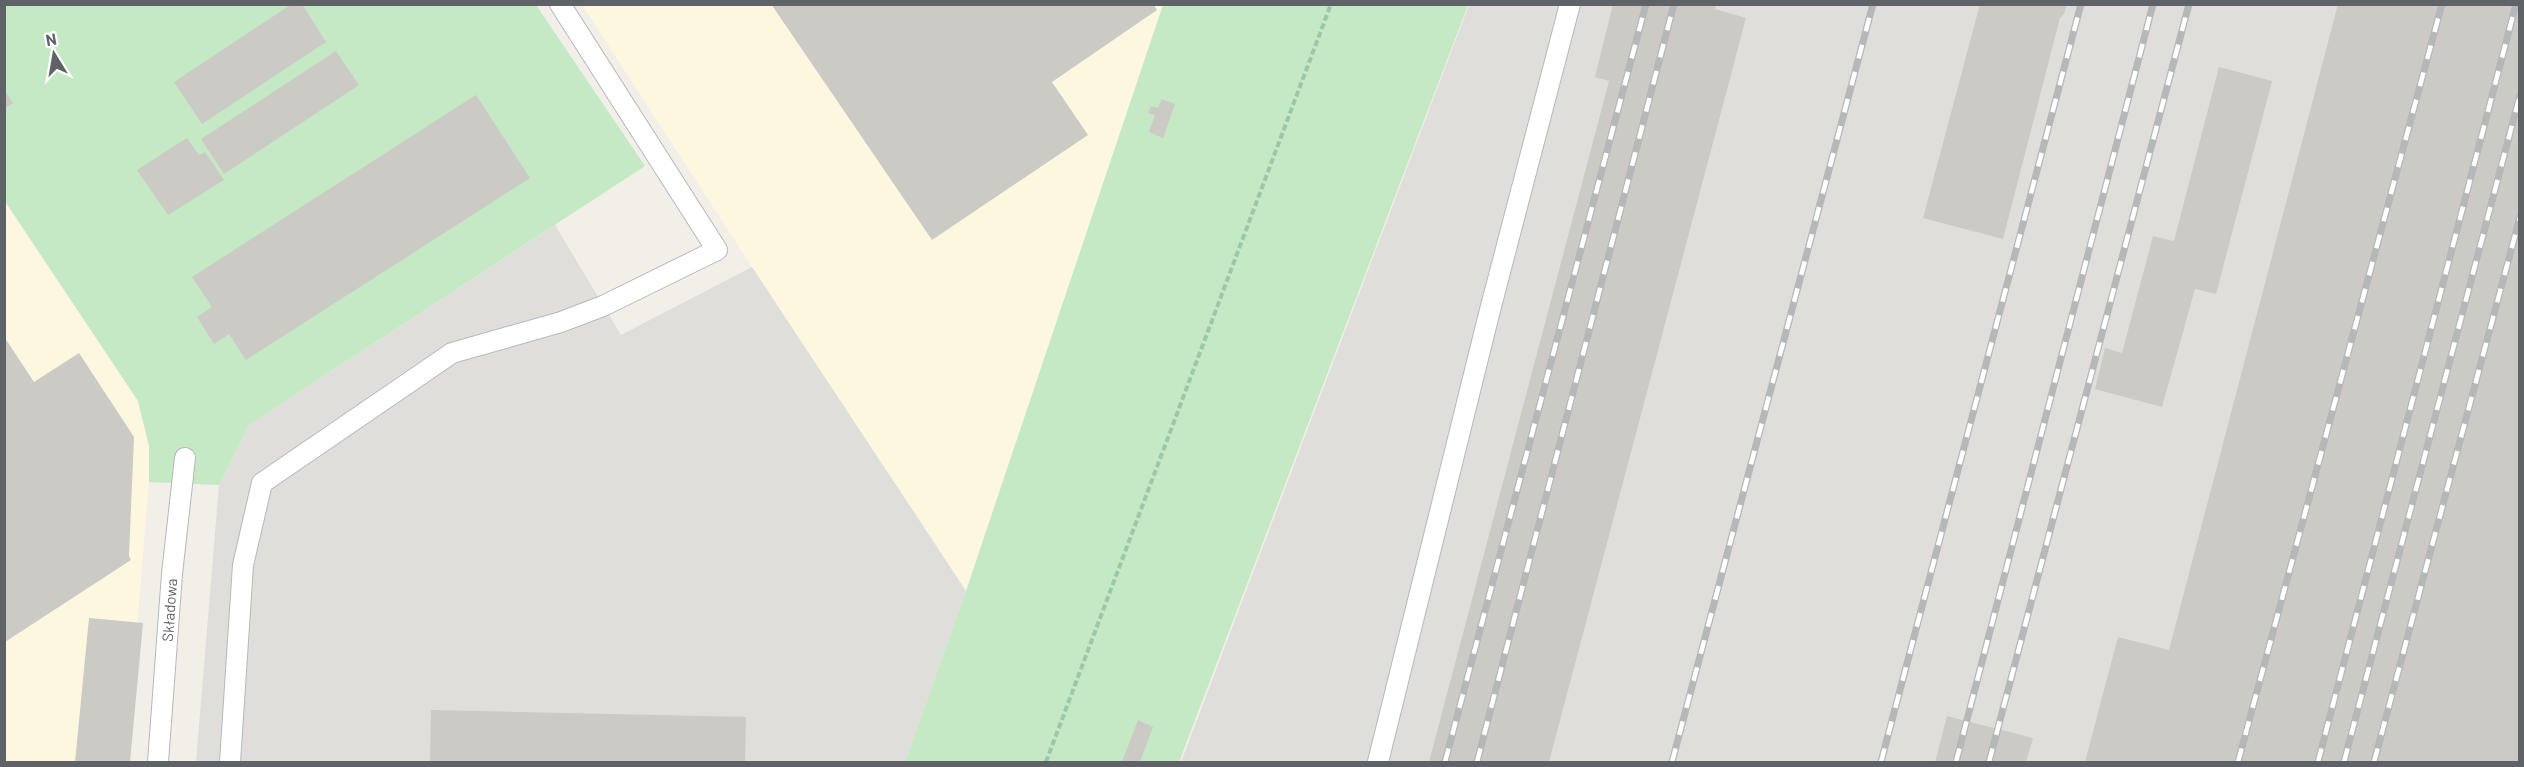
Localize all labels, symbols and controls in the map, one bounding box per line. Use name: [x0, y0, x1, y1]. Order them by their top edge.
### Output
north arrow: [24, 24, 84, 84]
text: N: [44, 28, 58, 49]
street label: Składowa: [158, 578, 180, 642]

